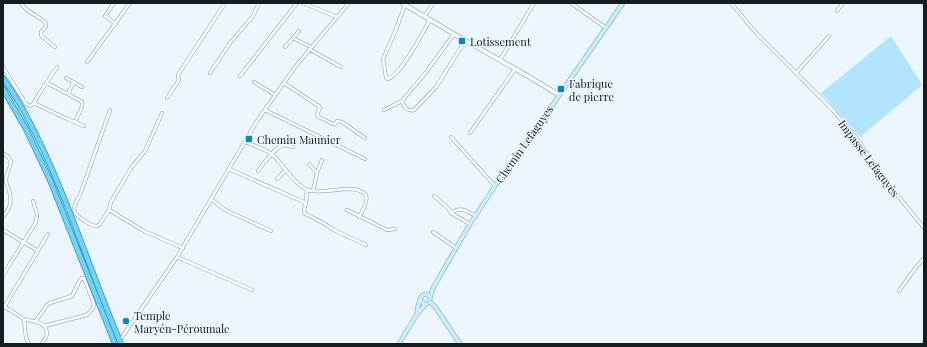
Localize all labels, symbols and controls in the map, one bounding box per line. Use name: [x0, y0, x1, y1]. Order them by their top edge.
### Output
place label: Lotissement: [470, 34, 531, 49]
marker: Lotissement: [457, 36, 467, 46]
place label: Fabrique de pierre: [569, 76, 614, 104]
marker: Fabrique de pierre: [556, 84, 566, 94]
street label: Chemin Lefaguyes: [492, 102, 556, 186]
street label: Impasse Lefaguyès: [835, 116, 903, 200]
place label: Chemin Maunier: [257, 132, 341, 147]
marker: Chemin Maunier: [244, 134, 254, 144]
place label: Temple Maryén-Péroumale: [134, 308, 230, 336]
marker: Temple Maryén-Péroumale: [121, 316, 131, 326]

